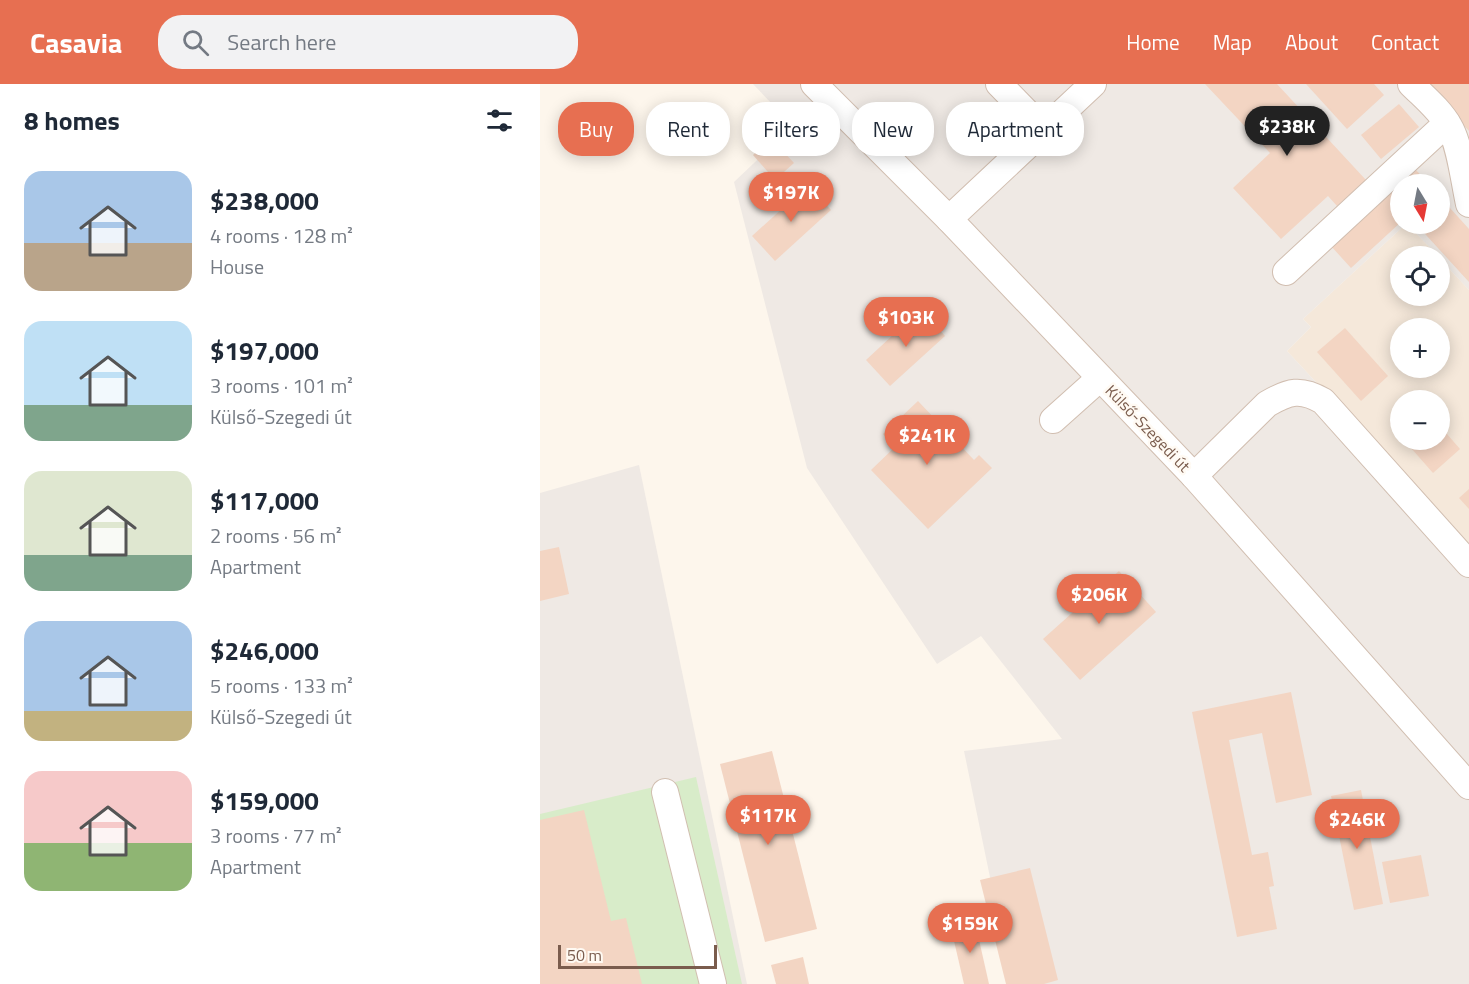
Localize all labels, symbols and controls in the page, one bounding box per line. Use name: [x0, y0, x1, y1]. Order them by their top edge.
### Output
search box: [158, 15, 578, 69]
text: Casavia: [30, 21, 122, 64]
text: Search here: [227, 25, 336, 59]
icon: search: [179, 26, 212, 59]
text: Home: [1126, 26, 1180, 58]
text: Map: [1213, 26, 1252, 58]
text: About: [1285, 26, 1338, 58]
text: Contact: [1371, 26, 1439, 58]
text: 8 homes: [24, 101, 120, 140]
chip: Buy: [558, 102, 634, 156]
chip: Rent: [646, 102, 730, 156]
chip: Filters: [742, 102, 840, 156]
chip: New: [852, 102, 934, 156]
chip: Apartment: [946, 102, 1084, 156]
icon: filters: [483, 104, 516, 137]
pin: $238K: [1245, 106, 1329, 157]
text: $238K: [1259, 110, 1315, 141]
pin: $197K: [749, 172, 833, 223]
north arrow: [1390, 174, 1450, 234]
map controls: [1390, 174, 1450, 450]
text: $197K: [763, 176, 819, 207]
text: $238,000: [210, 181, 319, 220]
icon: home: [72, 195, 144, 267]
text: 4 rooms · 128 m²: [210, 220, 353, 251]
button: locate: [1390, 246, 1450, 306]
text: House: [210, 251, 264, 282]
pin: $103K: [864, 297, 948, 348]
text: $103K: [878, 301, 934, 332]
button: +: [1390, 318, 1450, 378]
text: $197,000: [210, 331, 319, 370]
icon: home: [72, 345, 144, 417]
text: 3 rooms · 101 m²: [210, 370, 353, 401]
street label: Külső-Szegedi út: [1100, 379, 1196, 477]
button: −: [1390, 390, 1450, 450]
text: Külső-Szegedi út: [210, 401, 352, 432]
pin: $241K: [885, 415, 969, 466]
text: $241K: [899, 419, 955, 450]
text: $117,000: [210, 481, 319, 520]
icon: home: [72, 495, 144, 567]
text: 2 rooms · 56 m²: [210, 520, 342, 551]
text: Apartment: [210, 551, 301, 582]
pin: $206K: [1057, 574, 1141, 625]
text: $206K: [1071, 578, 1127, 609]
text: $246,000: [210, 631, 319, 670]
icon: home: [72, 645, 144, 717]
text: 5 rooms · 133 m²: [210, 670, 353, 701]
text: Külső-Szegedi út: [210, 701, 352, 732]
text: $159,000: [210, 781, 319, 820]
icon: home: [72, 795, 144, 867]
pin: $117K: [726, 795, 810, 846]
text: $117K: [740, 799, 796, 830]
pin: $246K: [1315, 799, 1399, 850]
text: $246K: [1329, 803, 1385, 834]
text: 3 rooms · 77 m²: [210, 820, 342, 851]
text: Apartment: [210, 851, 301, 882]
pin: $159K: [928, 903, 1012, 954]
text: $159K: [942, 907, 998, 938]
scale bar: [558, 942, 717, 970]
text: 50 m: [567, 943, 602, 967]

